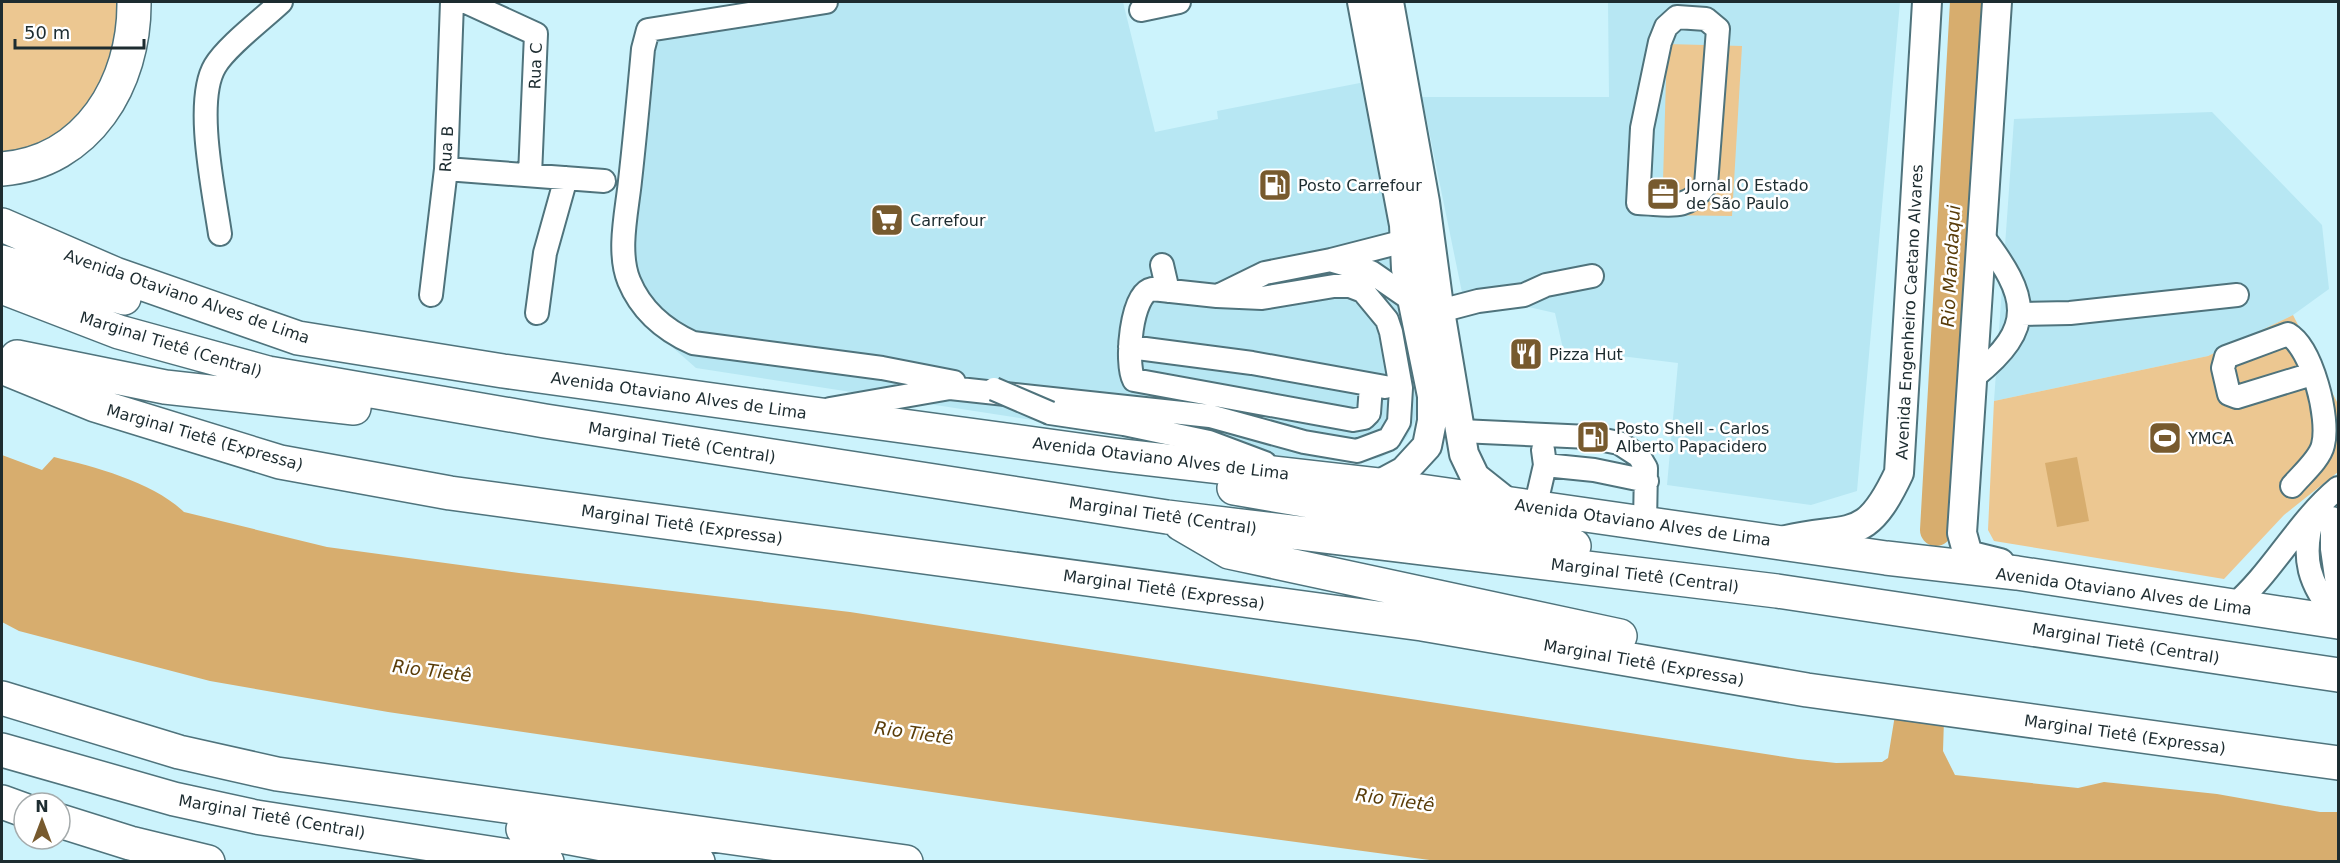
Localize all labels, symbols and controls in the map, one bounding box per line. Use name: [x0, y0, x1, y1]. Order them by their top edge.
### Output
scale bar: [15, 12, 144, 50]
text: 50 m: [24, 22, 70, 43]
street label: Rua C: [525, 42, 546, 90]
street label: Rua B: [436, 125, 457, 173]
street label: Avenida Engenheiro Caetano Alvares: [1892, 164, 1927, 460]
fuel station icon: Posto Carrefour: [1257, 167, 1293, 203]
place label: Posto Carrefour: [1298, 176, 1422, 195]
office icon: Jornal O Estado de São Paulo: [1645, 176, 1681, 212]
place label: Jornal O Estado de São Paulo: [1685, 176, 1808, 213]
supermarket icon: Carrefour: [869, 202, 905, 238]
water label: Rio Mandaqui: [1937, 204, 1964, 328]
place label: Carrefour: [910, 211, 986, 230]
street label: Avenida Otaviano Alves de Lima: [62, 245, 312, 348]
street label: Marginal Tietê (Central): [77, 308, 264, 381]
restaurant icon: Pizza Hut: [1508, 336, 1544, 372]
place label: Pizza Hut: [1549, 345, 1623, 364]
street label: Avenida Otaviano Alves de Lima: [550, 368, 808, 423]
street label: Marginal Tietê (Expressa): [104, 400, 305, 475]
street label: Marginal Tietê (Central): [587, 418, 777, 467]
fuel station icon: Posto Shell - Carlos Alberto Papacidero: [1575, 419, 1611, 455]
place label: Posto Shell - Carlos Alberto Papacidero: [1616, 419, 1769, 456]
sports icon: YMCA: [2147, 420, 2183, 456]
place label: YMCA: [2187, 429, 2234, 448]
street label: Avenida Otaviano Alves de Lima: [1032, 433, 1290, 484]
street label: Marginal Tietê (Central): [1068, 493, 1258, 538]
street label: Avenida Otaviano Alves de Lima: [1514, 495, 1772, 550]
street label: Marginal Tietê (Expressa): [580, 501, 784, 548]
street label: Marginal Tietê (Central): [1550, 555, 1740, 596]
street label: Avenida Otaviano Alves de Lima: [1995, 564, 2253, 619]
street label: Marginal Tietê (Expressa): [1062, 566, 1266, 613]
street label: Marginal Tietê (Central): [2031, 619, 2221, 668]
street label: Marginal Tietê (Expressa): [1542, 635, 1746, 690]
water label: Rio Tietê: [391, 655, 473, 686]
street label: Marginal Tietê (Expressa): [2023, 711, 2227, 758]
water label: Rio Tietê: [873, 717, 955, 748]
water label: Rio Tietê: [1354, 784, 1436, 815]
north arrow: [12, 791, 72, 851]
street label: Marginal Tietê (Central): [177, 791, 367, 842]
text: N: [35, 797, 49, 816]

